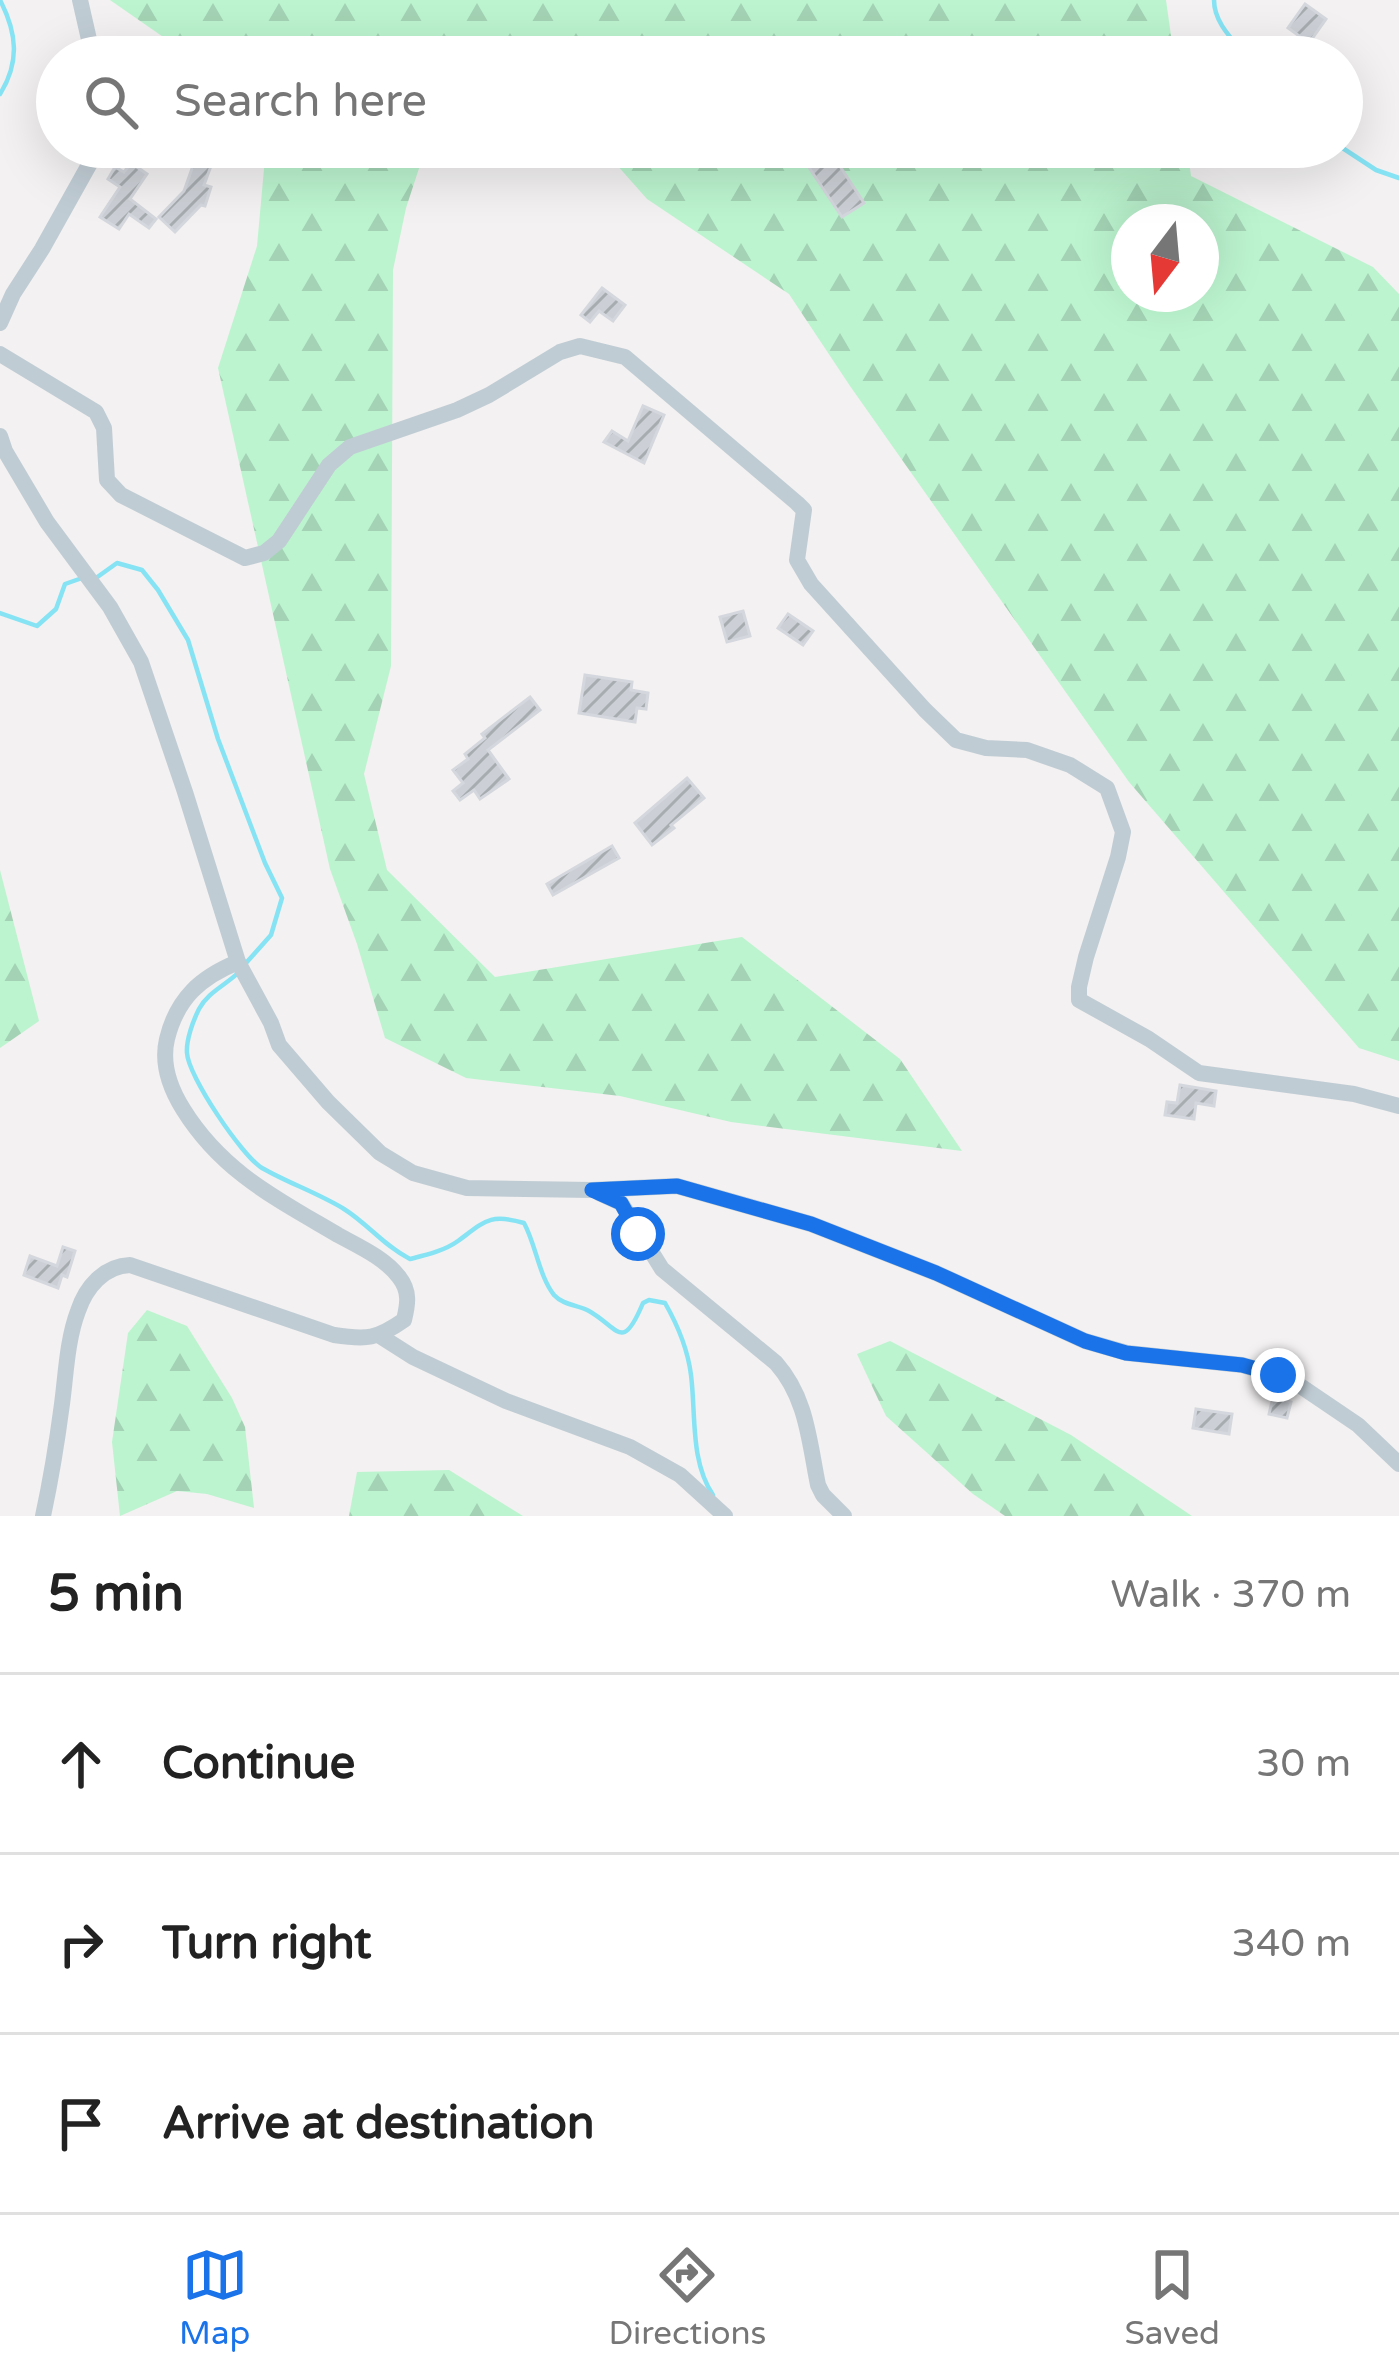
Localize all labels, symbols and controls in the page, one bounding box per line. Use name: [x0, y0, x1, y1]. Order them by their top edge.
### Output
search box: [36, 36, 1363, 168]
icon: search: [78, 69, 144, 135]
text: Search here: [174, 75, 427, 129]
north arrow: [1111, 204, 1219, 312]
route start: [611, 1207, 665, 1261]
route end: [1251, 1348, 1305, 1402]
text: 5 min: [48, 1563, 184, 1625]
text: Walk · 370 m: [1110, 1571, 1351, 1618]
icon: ahead: [48, 1731, 114, 1797]
text: Continue: [162, 1737, 355, 1791]
text: 30 m: [1256, 1740, 1351, 1787]
icon: right: [48, 1911, 114, 1977]
text: Turn right: [162, 1917, 371, 1971]
text: 340 m: [1232, 1920, 1351, 1967]
icon: arrive: [48, 2091, 114, 2157]
text: Arrive at destination: [162, 2097, 594, 2151]
tab: Map: [179, 2242, 250, 2353]
tab: Directions: [608, 2242, 766, 2353]
tab: Saved: [1125, 2242, 1220, 2353]

